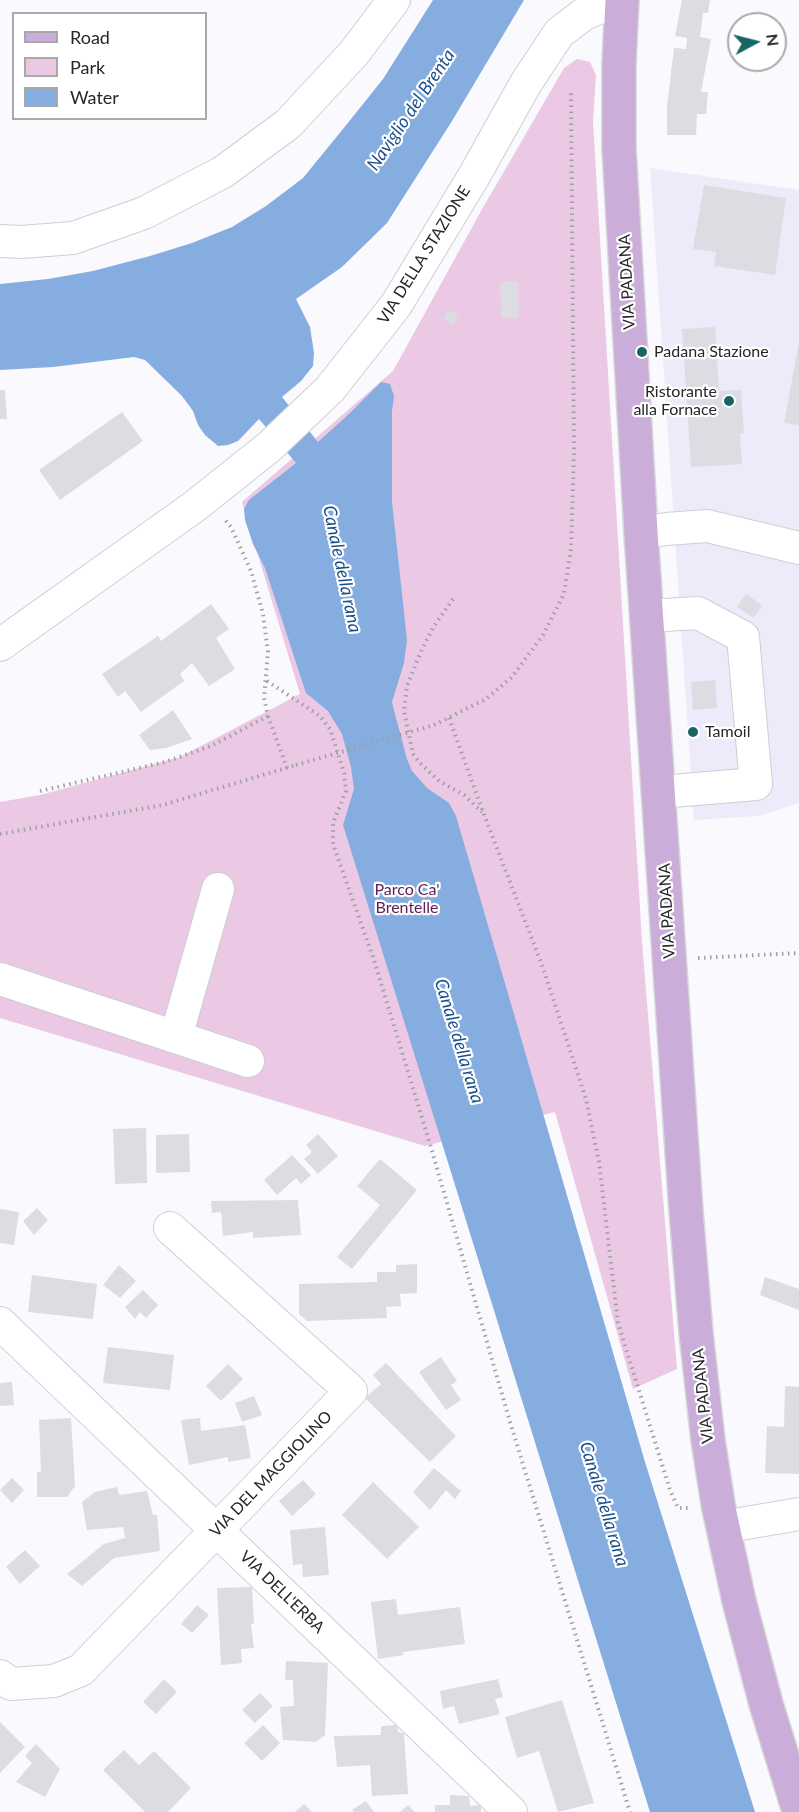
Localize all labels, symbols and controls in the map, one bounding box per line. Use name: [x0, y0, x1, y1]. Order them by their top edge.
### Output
legend: [12, 12, 207, 120]
north arrow: [727, 12, 787, 72]
text: Road: [70, 26, 110, 48]
text: N: [763, 33, 784, 47]
water label: Naviglio del Brenta: [363, 45, 459, 175]
text: Park: [70, 56, 105, 78]
text: Water: [70, 86, 119, 108]
street label: VIA DELLA STAZIONE: [374, 182, 474, 328]
street label: VIA PADANA: [615, 234, 639, 330]
place label: Padana Stazione: [654, 342, 769, 362]
marker: Padana Stazione: [635, 345, 649, 359]
place label: Ristorante alla Fornace: [633, 382, 717, 420]
marker: Ristorante alla Fornace: [722, 394, 736, 408]
water label: Canale della rana: [318, 504, 366, 634]
place label: Tamoil: [705, 722, 750, 742]
marker: Tamoil: [686, 725, 700, 739]
street label: VIA PADANA: [655, 863, 679, 959]
park label: Parco Ca' Brentelle: [374, 880, 440, 918]
water label: Canale della rana: [430, 976, 488, 1106]
street label: VIA PADANA: [688, 1347, 718, 1445]
street label: VIA DEL MAGGIOLINO: [206, 1407, 336, 1541]
water label: Canale della rana: [575, 1439, 633, 1569]
street label: VIA DELL'ERBA: [236, 1547, 328, 1637]

